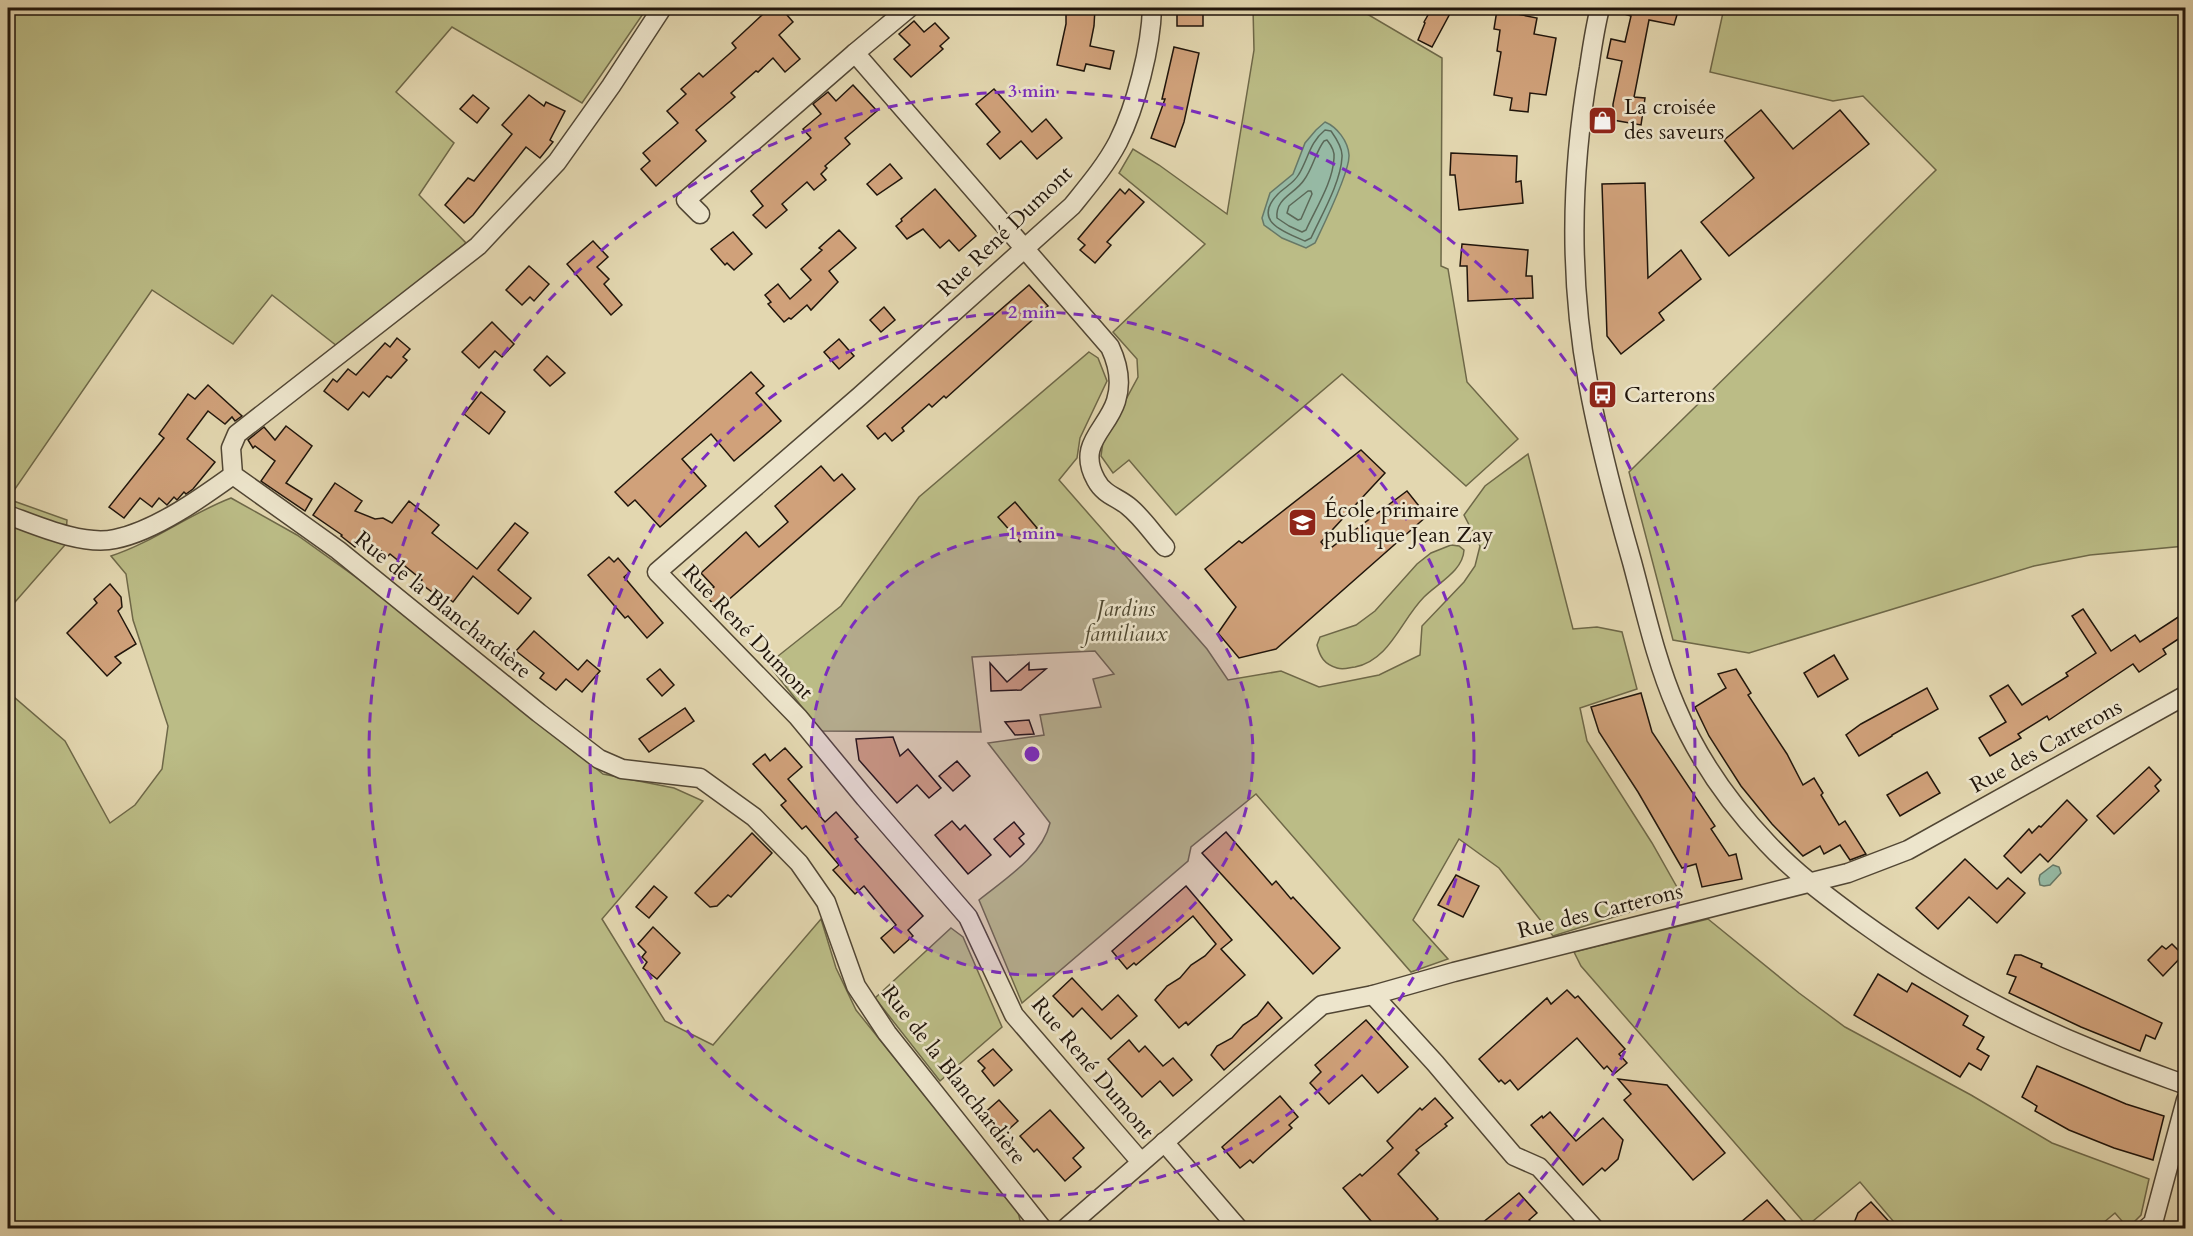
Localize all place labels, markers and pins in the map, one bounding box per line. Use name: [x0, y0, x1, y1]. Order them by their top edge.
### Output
place label: La croisée des saveurs: [1624, 92, 1724, 147]
shop icon: La croisée des saveurs: [1587, 104, 1619, 136]
bus stop icon: Carterons: [1587, 379, 1619, 411]
place label: Carterons: [1624, 380, 1715, 410]
place label: École primaire publique Jean Zay: [1324, 495, 1494, 550]
school or university icon: École primaire publique Jean Zay: [1287, 507, 1319, 539]
centre of rings: [1022, 744, 1042, 764]

